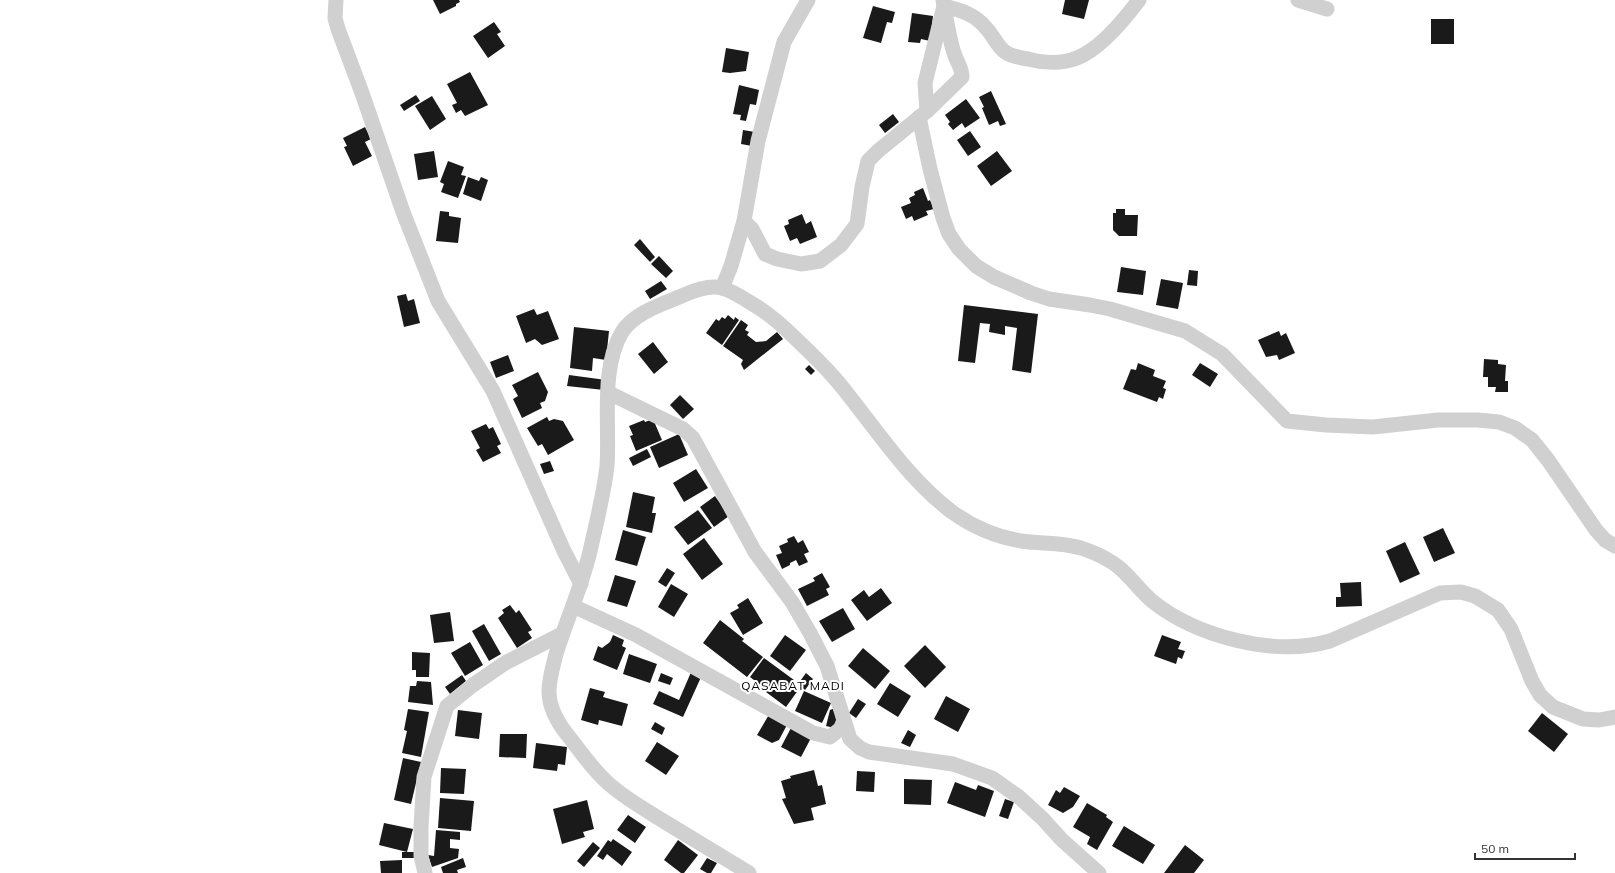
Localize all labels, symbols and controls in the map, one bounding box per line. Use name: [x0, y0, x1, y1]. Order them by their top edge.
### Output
district label: QASABAT MADI: [741, 678, 845, 693]
scale bar: [1475, 835, 1575, 861]
text: 50 m: [1481, 841, 1509, 856]

